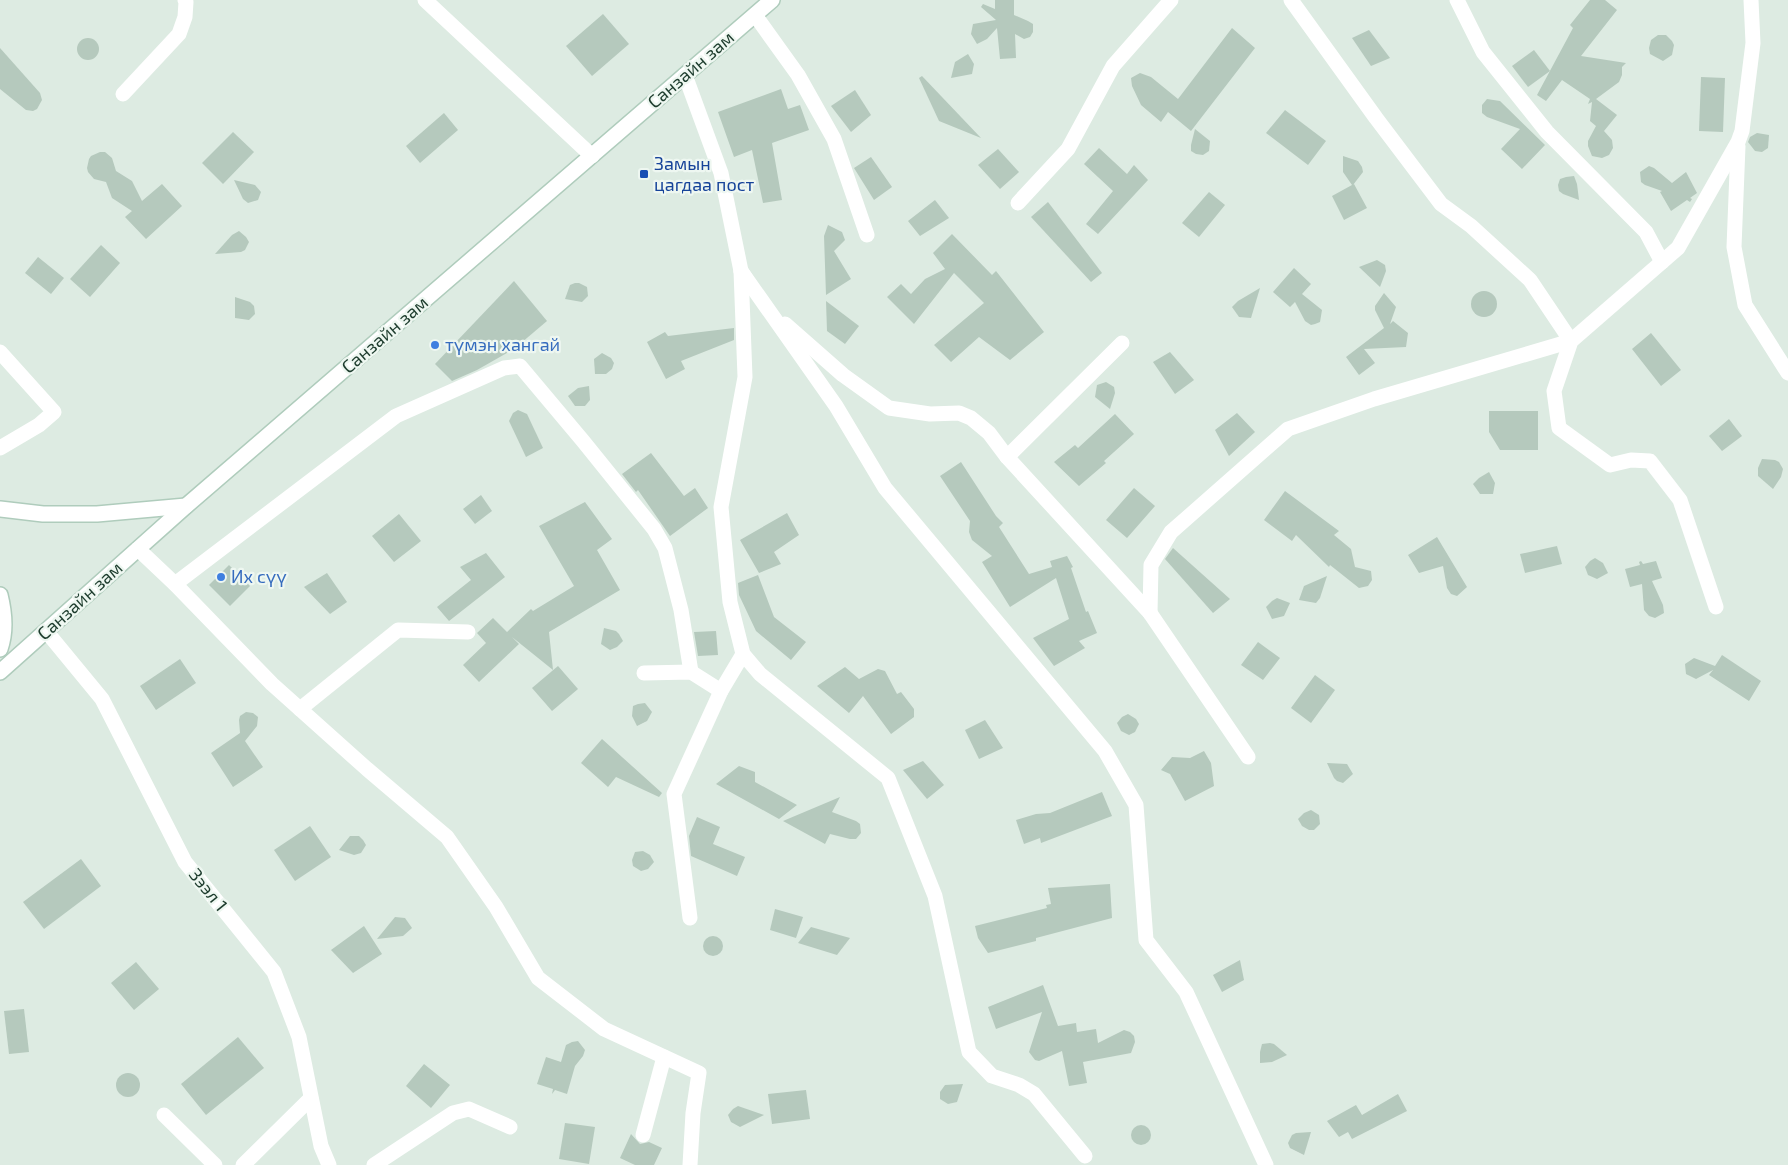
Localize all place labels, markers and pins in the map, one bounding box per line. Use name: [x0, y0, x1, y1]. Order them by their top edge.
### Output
place label: Замын цагдаа пост: [654, 152, 755, 195]
marker: Замын цагдаа пост: [638, 168, 650, 180]
place label: түмэн хангай: [445, 333, 560, 355]
marker: түмэн хангай: [429, 339, 441, 351]
place label: Их сүү: [231, 565, 287, 587]
marker: Их сүү: [215, 571, 227, 583]

